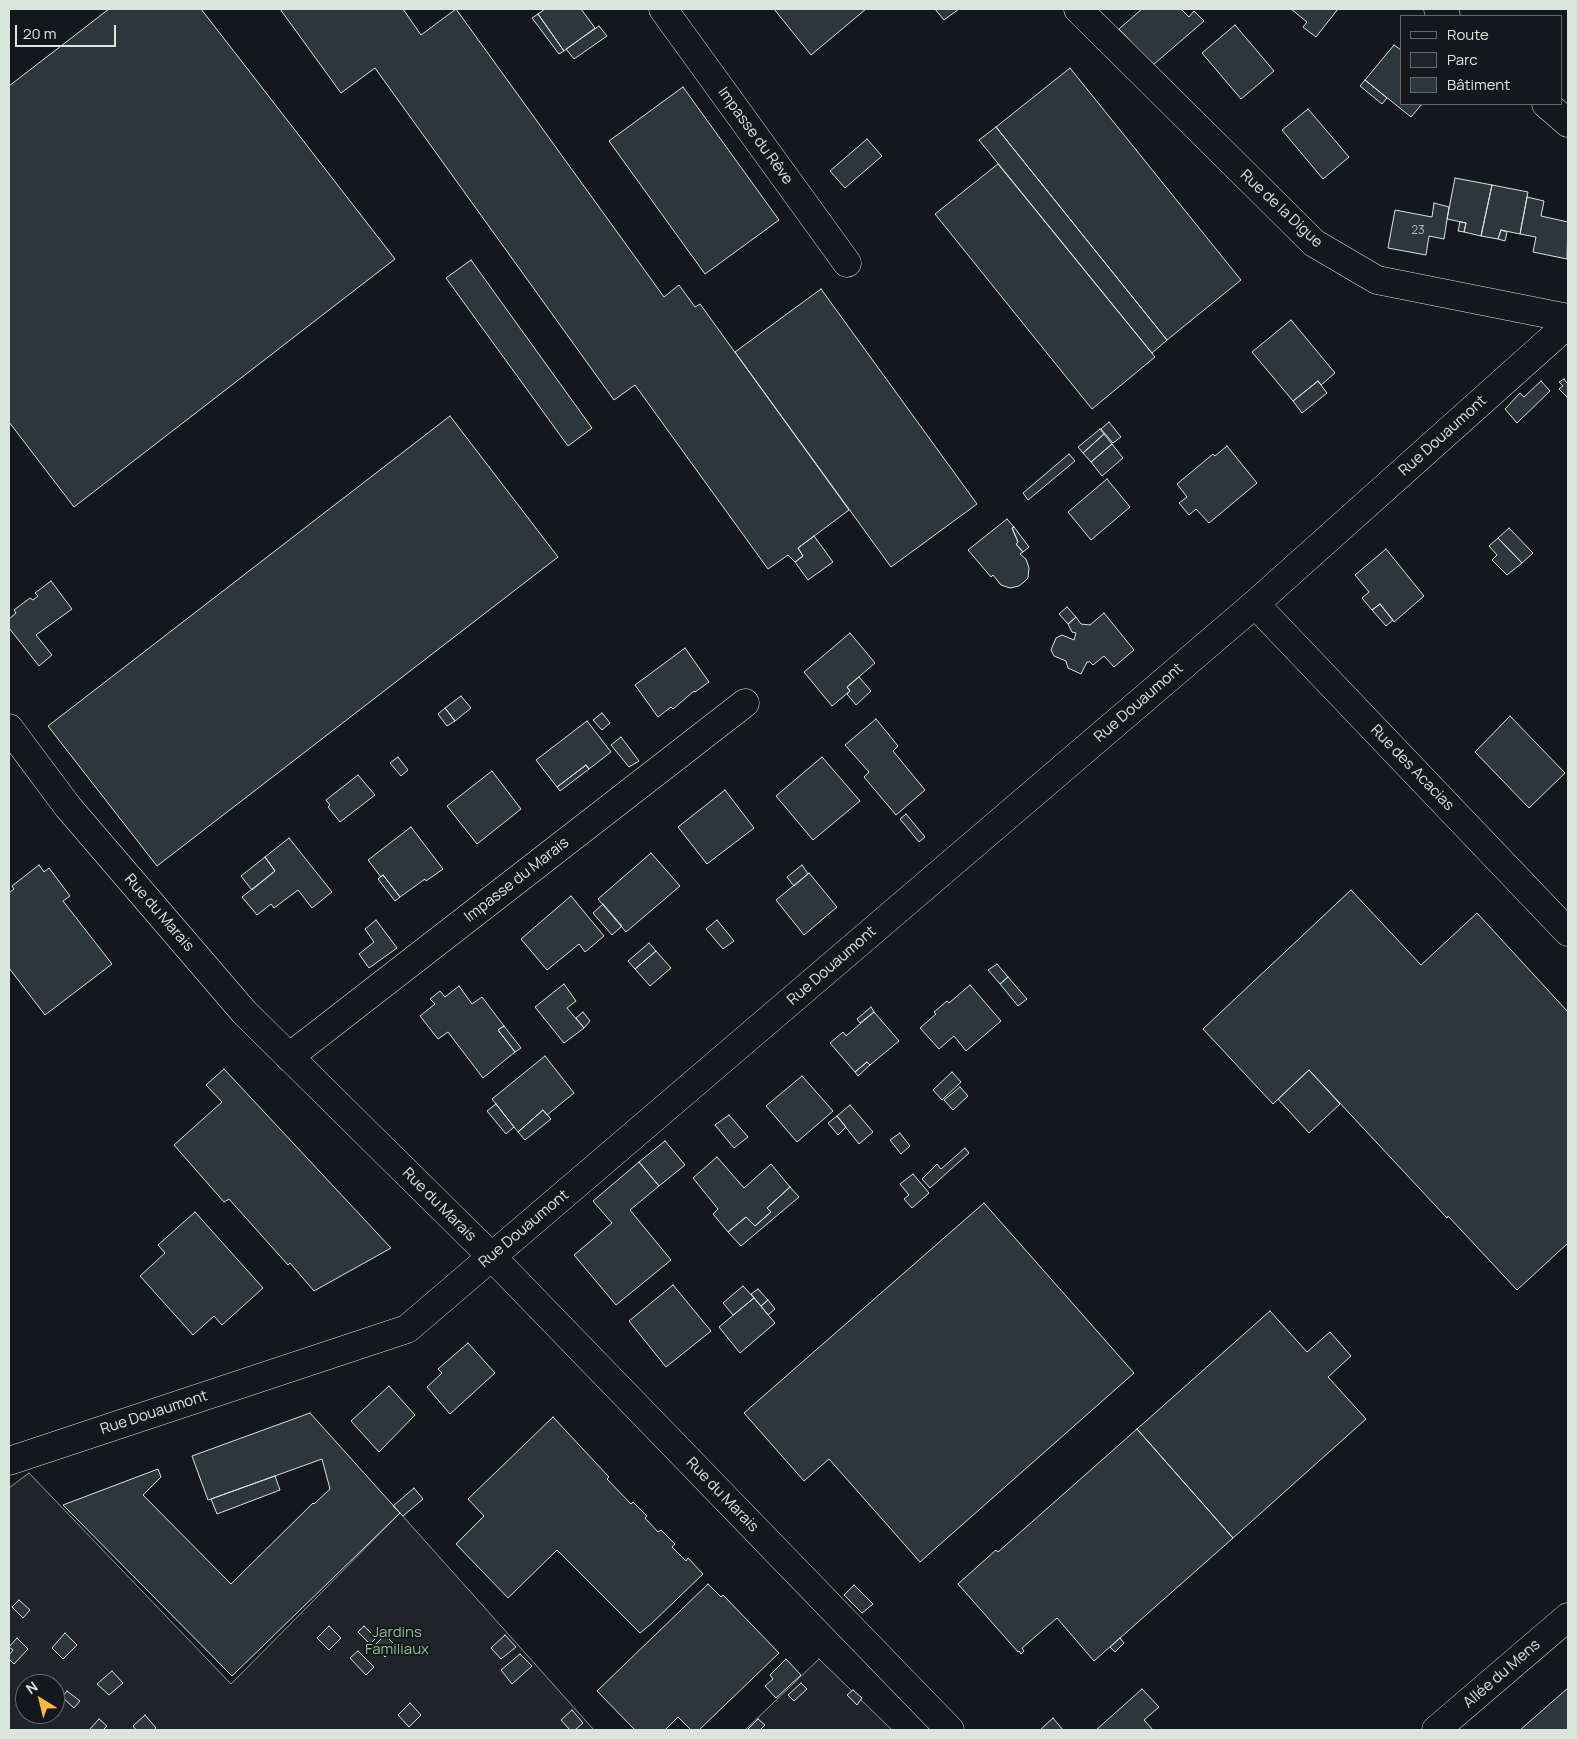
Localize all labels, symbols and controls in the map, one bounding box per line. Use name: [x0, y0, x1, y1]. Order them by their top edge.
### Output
scale bar: [18, 15, 119, 47]
legend: [1400, 15, 1562, 105]
text: 20 m: [23, 23, 56, 44]
text: Route: [1447, 24, 1489, 45]
text: Parc: [1447, 49, 1478, 70]
text: Bâtiment: [1447, 74, 1510, 95]
street label: Impasse du Rêve: [714, 84, 796, 188]
street label: Rue de la Digue: [1236, 166, 1326, 252]
house number: 23: [1411, 224, 1425, 238]
street label: Rue Douaumont: [1395, 392, 1491, 480]
street label: Rue Douaumont: [1091, 660, 1187, 746]
street label: Rue des Acacias: [1366, 721, 1458, 815]
street label: Impasse du Marais: [461, 834, 573, 926]
street label: Rue du Marais: [120, 871, 198, 955]
street label: Rue Douaumont: [784, 923, 880, 1009]
street label: Rue du Marais: [398, 1164, 480, 1246]
street label: Rue Douaumont: [475, 1186, 573, 1272]
street label: Rue Douaumont: [98, 1387, 210, 1439]
street label: Rue du Marais: [682, 1454, 762, 1536]
park label: Jardins Familiaux: [365, 1624, 429, 1659]
street label: Allée du Mens: [1460, 1636, 1544, 1712]
north arrow: [15, 1674, 65, 1724]
text: N: [22, 1677, 41, 1698]

